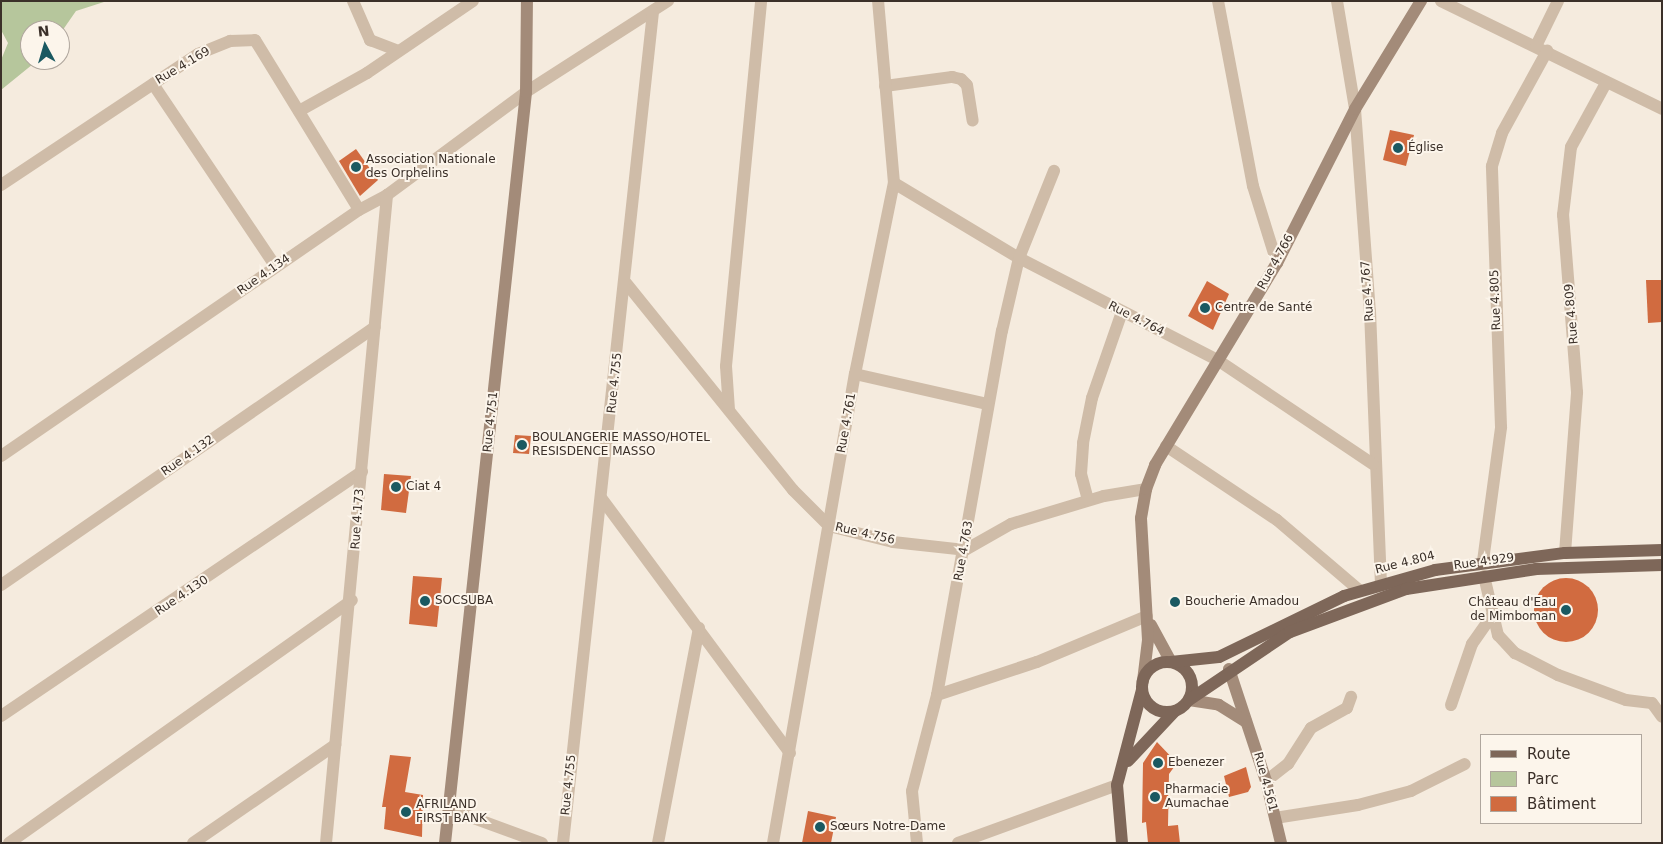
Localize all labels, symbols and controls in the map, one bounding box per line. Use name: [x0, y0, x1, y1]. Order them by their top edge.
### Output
north arrow: [20, 20, 70, 70]
text: N: [37, 23, 50, 40]
street label: Rue 4.169: [153, 44, 213, 88]
place label: Église: [1408, 141, 1444, 155]
marker: Église: [1392, 142, 1404, 154]
place label: Association Nationale des Orphelins: [366, 153, 496, 181]
marker: Association Nationale des Orphelins: [350, 161, 362, 173]
street label: Rue 4.766: [1255, 232, 1297, 292]
street label: Rue 4.134: [235, 252, 293, 298]
street label: Rue 4.767: [1359, 260, 1377, 322]
street label: Rue 4.805: [1488, 269, 1504, 331]
street label: Rue 4.809: [1562, 283, 1582, 345]
street label: Rue 4.764: [1106, 299, 1166, 339]
place label: Centre de Santé: [1215, 301, 1312, 315]
marker: Centre de Santé: [1199, 302, 1211, 314]
street label: Rue 4.755: [605, 352, 625, 414]
street label: Rue 4.751: [481, 391, 501, 453]
street label: Rue 4.761: [835, 392, 859, 454]
place label: BOULANGERIE MASSO/HOTEL RESISDENCE MASSO: [532, 431, 710, 459]
street label: Rue 4.132: [159, 433, 217, 479]
marker: BOULANGERIE MASSO/HOTEL RESISDENCE MASSO: [516, 439, 528, 451]
place label: Ciat 4: [406, 480, 441, 494]
marker: Ciat 4: [390, 481, 402, 493]
street label: Rue 4.173: [349, 488, 367, 550]
street label: Rue 4.756: [834, 520, 896, 548]
street label: Rue 4.763: [952, 520, 976, 582]
street label: Rue 4.804: [1374, 549, 1436, 577]
street label: Rue 4.929: [1453, 551, 1515, 573]
street label: Rue 4.130: [153, 573, 211, 619]
place label: SOCSUBA: [435, 594, 493, 608]
marker: SOCSUBA: [419, 595, 431, 607]
place label: Boucherie Amadou: [1185, 595, 1299, 609]
marker: Boucherie Amadou: [1169, 596, 1181, 608]
place label: Château d'Eau de Mimboman: [1468, 596, 1556, 624]
marker: Château d'Eau de Mimboman: [1560, 604, 1572, 616]
legend: [1480, 734, 1643, 824]
text: Route: [1527, 745, 1571, 763]
street label: Rue 4.561: [1250, 751, 1280, 813]
street label: Rue 4.755: [559, 754, 579, 816]
place label: Ebenezer: [1168, 756, 1224, 770]
marker: Ebenezer: [1152, 757, 1164, 769]
text: Parc: [1527, 770, 1559, 788]
place label: Pharmacie Aumachae: [1165, 783, 1229, 811]
marker: Pharmacie Aumachae: [1149, 791, 1161, 803]
text: Bâtiment: [1527, 795, 1596, 813]
place label: AFRILAND FIRST BANK: [416, 798, 487, 826]
marker: AFRILAND FIRST BANK: [400, 806, 412, 818]
place label: Sœurs Notre-Dame: [830, 820, 946, 834]
marker: Sœurs Notre-Dame: [814, 821, 826, 833]

